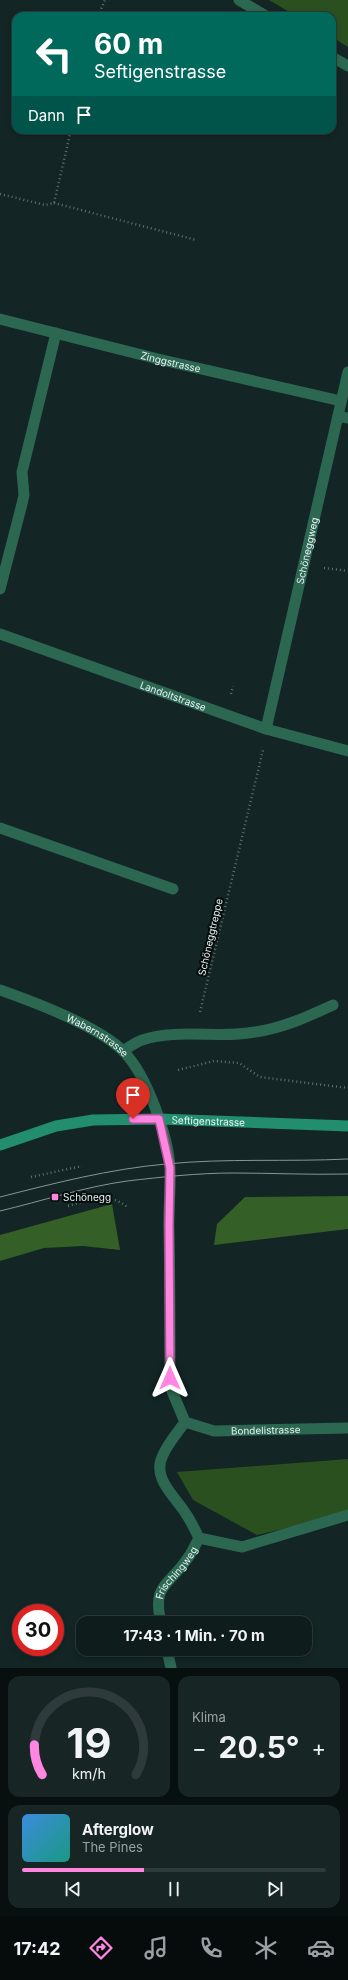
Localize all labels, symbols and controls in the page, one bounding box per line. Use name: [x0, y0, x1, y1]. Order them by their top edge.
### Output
text: 60 m: [94, 27, 163, 61]
icon: left: [28, 28, 80, 80]
text: Seftigenstrasse: [94, 61, 226, 82]
icon: arrive: [73, 104, 95, 126]
text: Dann: [28, 106, 65, 125]
street label: Zinggstrasse: [139, 349, 202, 375]
street label: Schöneggweg: [293, 516, 320, 585]
street label: Landoltstrasse: [139, 679, 208, 713]
street label: Schöneggtreppe: [195, 897, 225, 977]
street label: Wabernstrasse: [65, 1011, 131, 1059]
pin: [116, 1078, 150, 1119]
icon: arrive: [122, 1084, 144, 1106]
street label: Seftigenstrasse: [171, 1113, 245, 1128]
place label: Schönegg: [63, 1191, 111, 1203]
marker: Schönegg: [50, 1192, 60, 1202]
position arrow: [149, 1357, 191, 1399]
street label: Bondelistrasse: [231, 1423, 301, 1437]
street label: Frischingweg: [153, 1544, 200, 1600]
speed limit sign: 30: [12, 1604, 64, 1656]
text: 17:43 · 1 Min. · 70 m: [123, 1626, 265, 1645]
text: Klima: [192, 1709, 226, 1725]
text: 19: [67, 1717, 111, 1767]
text: 20.5°: [219, 1729, 299, 1765]
text: −: [192, 1735, 207, 1761]
text: +: [311, 1735, 326, 1761]
text: km/h: [72, 1764, 106, 1781]
text: Afterglow: [82, 1820, 154, 1839]
text: The Pines: [82, 1839, 143, 1855]
icon: previous: [62, 1878, 84, 1900]
icon: pause: [163, 1878, 185, 1900]
icon: next: [264, 1878, 286, 1900]
icon: directions: [87, 1934, 115, 1962]
icon: music: [142, 1934, 170, 1962]
icon: phone: [197, 1934, 225, 1962]
icon: climate: [252, 1934, 280, 1962]
icon: car: [307, 1934, 335, 1962]
text: 17:42: [13, 1938, 61, 1959]

